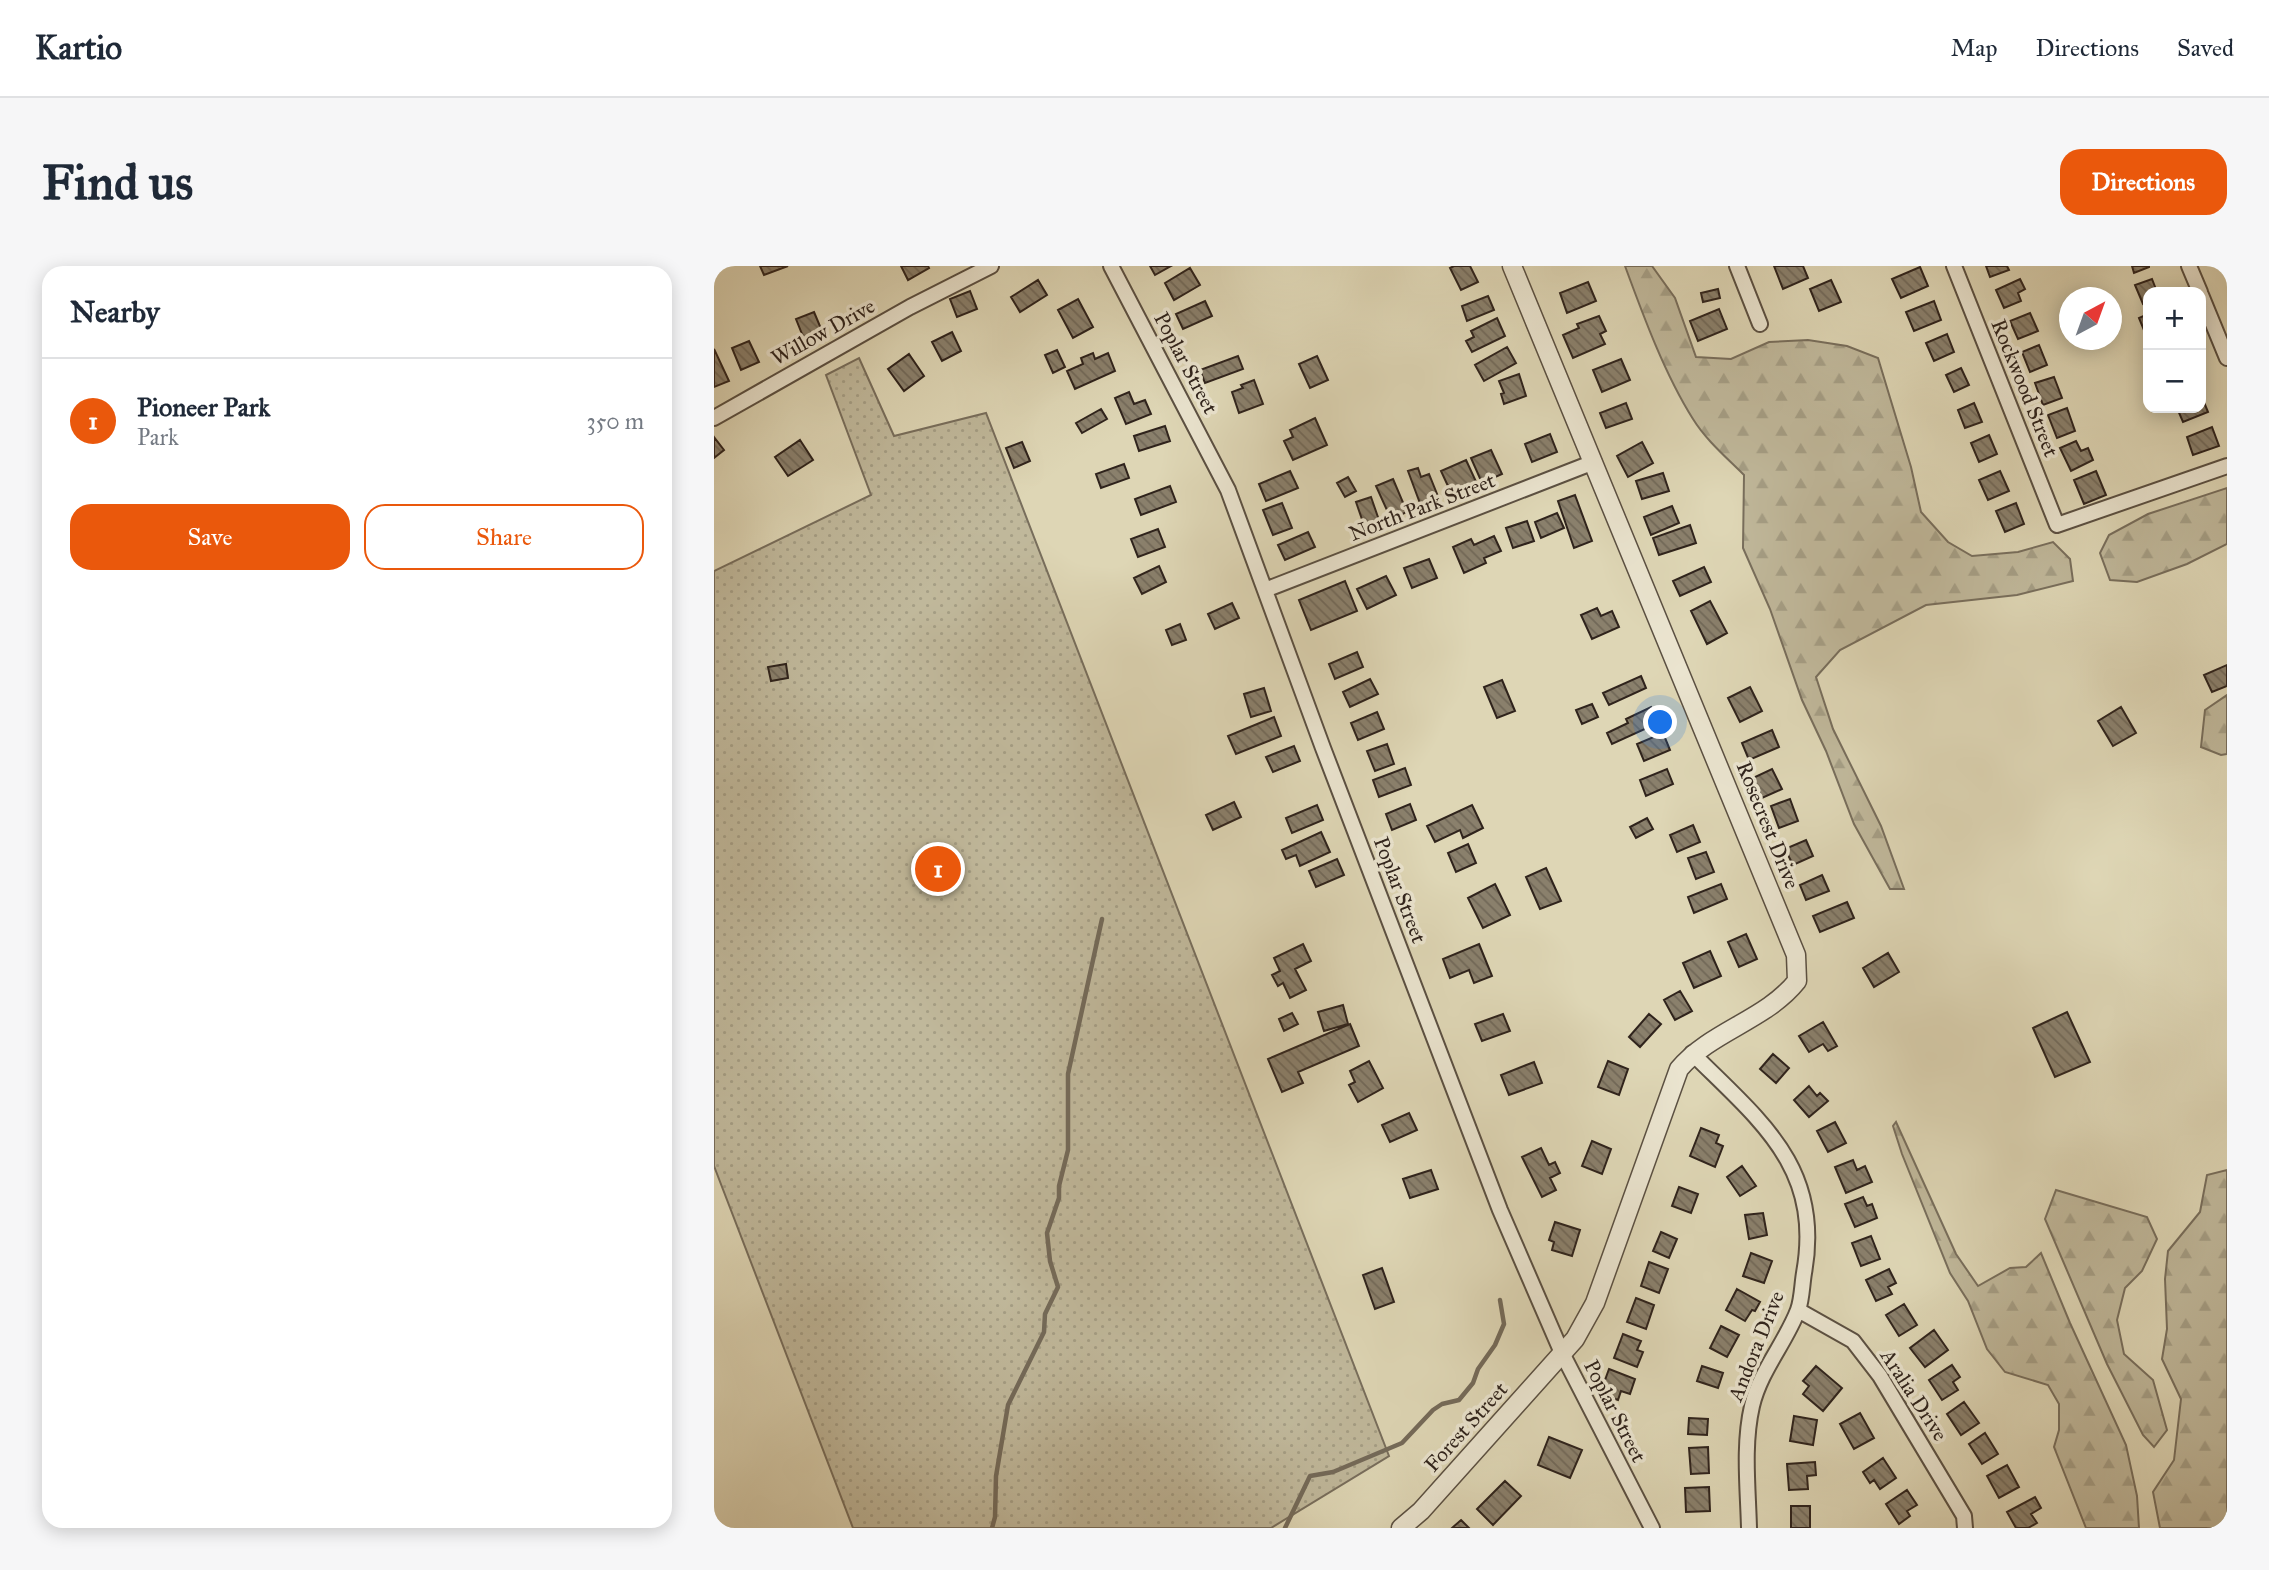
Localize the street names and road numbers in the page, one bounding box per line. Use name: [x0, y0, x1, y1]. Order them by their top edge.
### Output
street label: Willow Drive: [767, 293, 880, 371]
street label: Poplar Street: [1148, 308, 1224, 419]
street label: Rockwood Street: [1986, 315, 2065, 461]
street label: North Park Street: [1345, 467, 1499, 547]
street label: Rosecrest Drive: [1731, 757, 1805, 893]
street label: Poplar Street: [1368, 833, 1432, 947]
street label: Andora Drive: [1722, 1287, 1790, 1406]
street label: Aralia Drive: [1874, 1343, 1953, 1446]
street label: Poplar Street: [1578, 1355, 1652, 1467]
street label: Forest Street: [1419, 1376, 1514, 1477]

